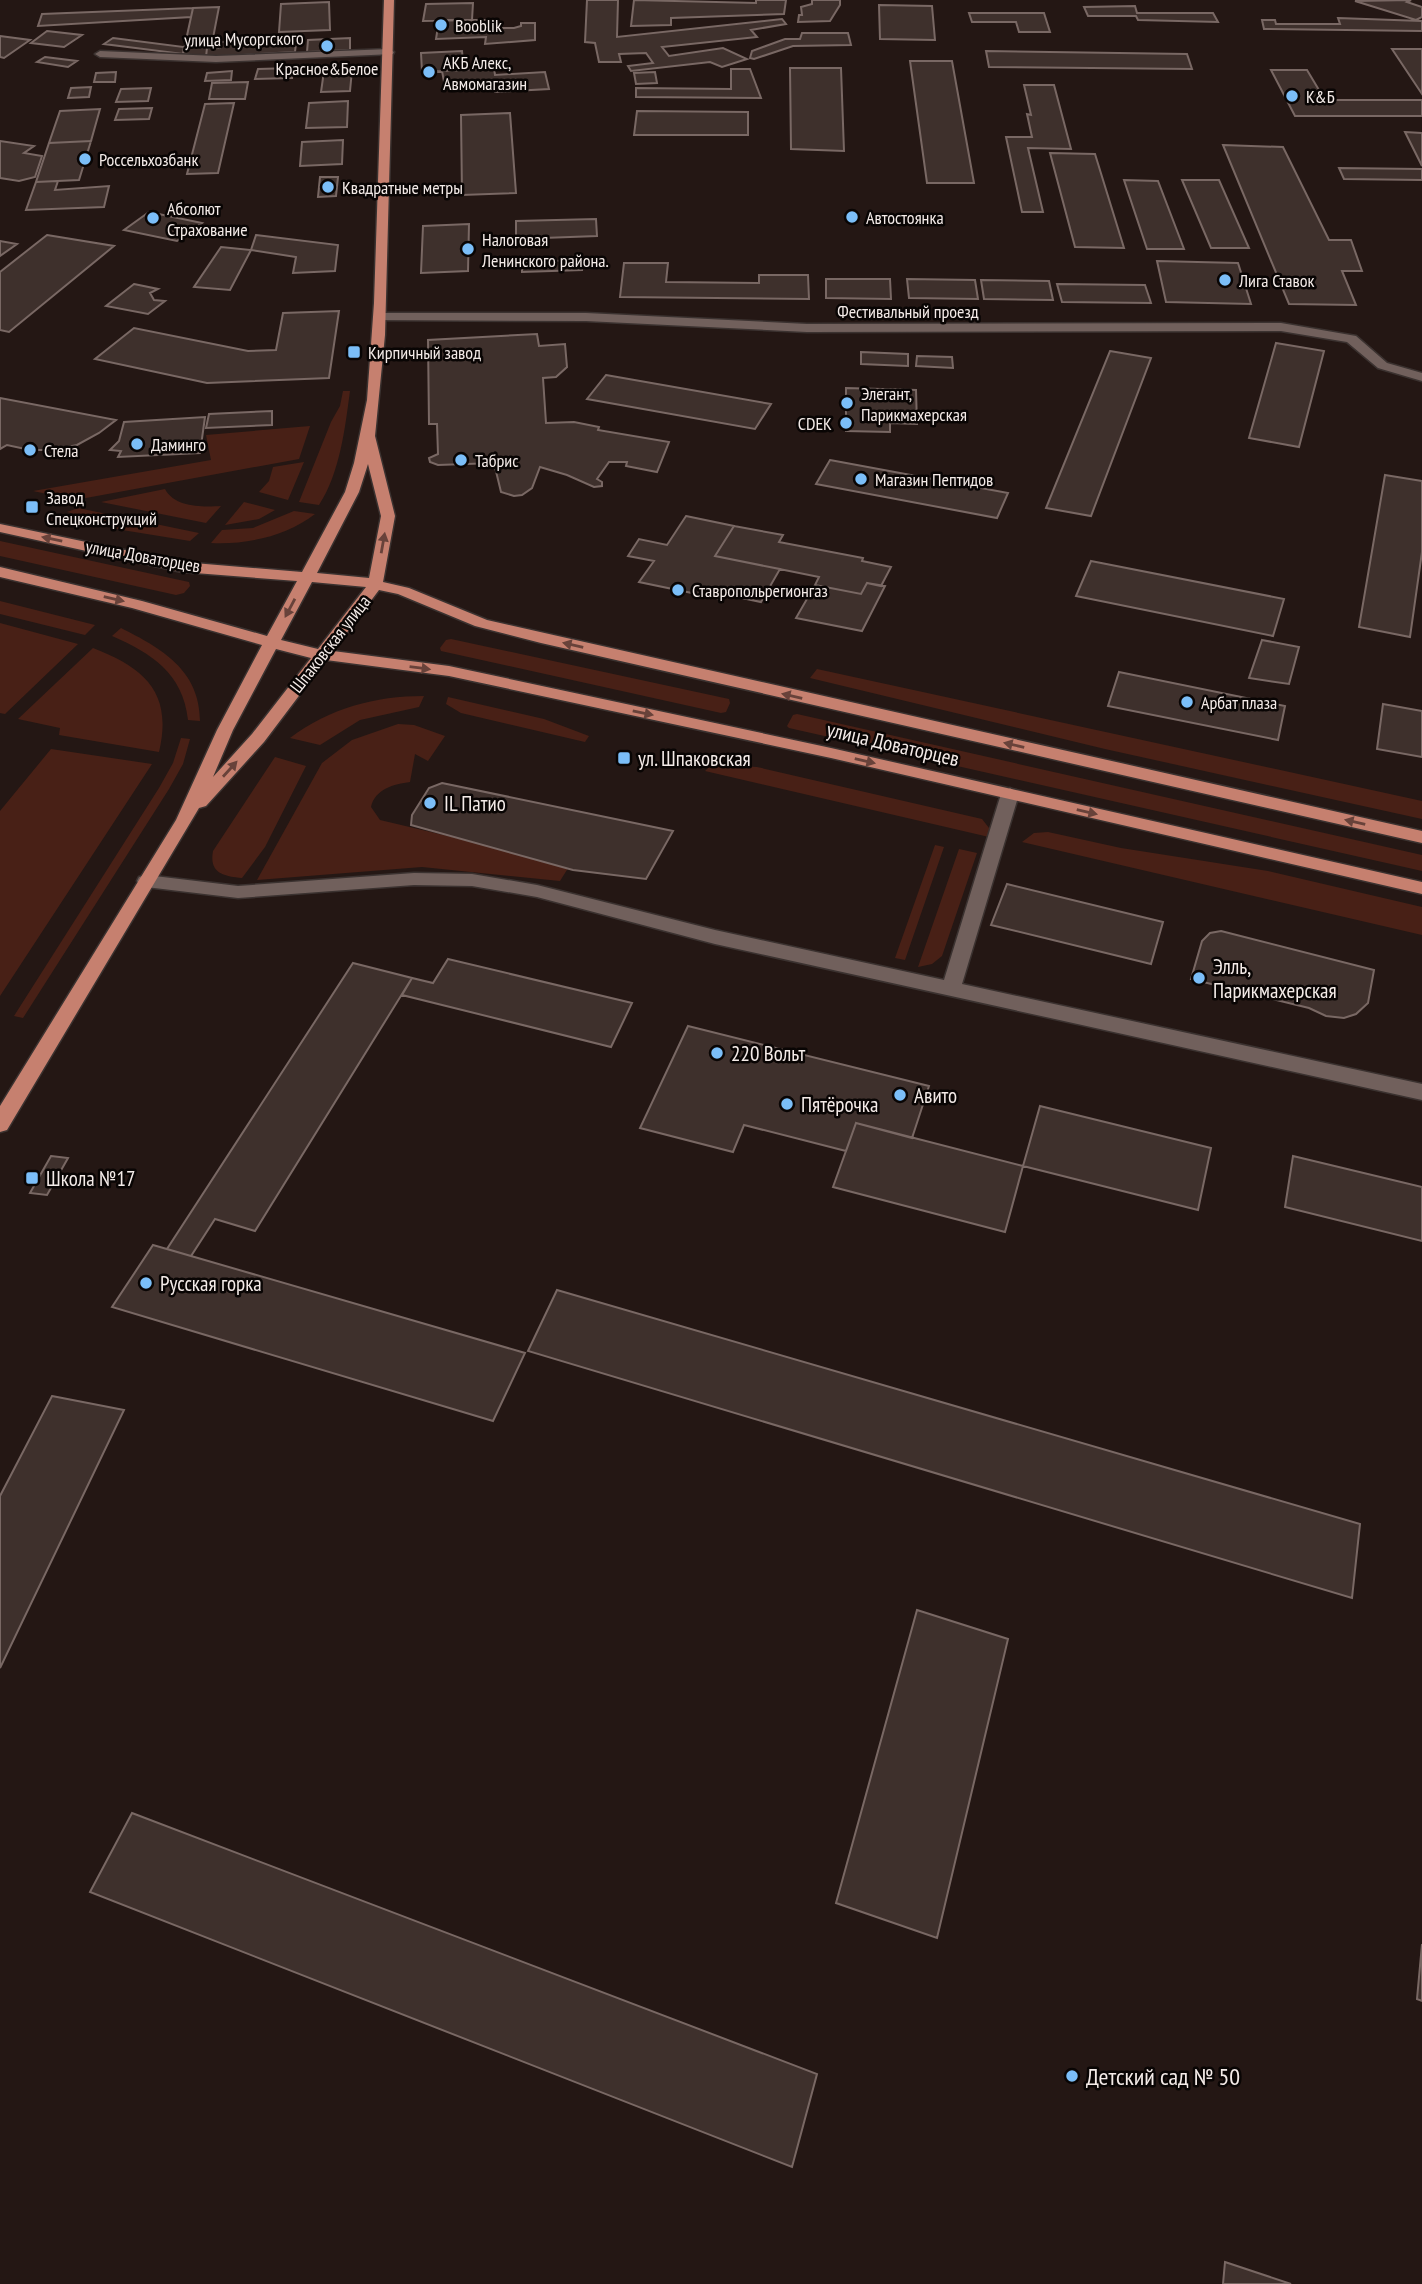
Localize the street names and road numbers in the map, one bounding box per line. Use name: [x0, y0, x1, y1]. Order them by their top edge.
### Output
street label: улица Мусоргского: [184, 26, 304, 52]
street label: Фестивальный проезд: [837, 300, 979, 323]
street label: улица Доваторцев: [84, 535, 202, 577]
street label: Шпаковская улица: [285, 591, 375, 697]
street label: улица Доваторцев: [824, 716, 962, 772]

